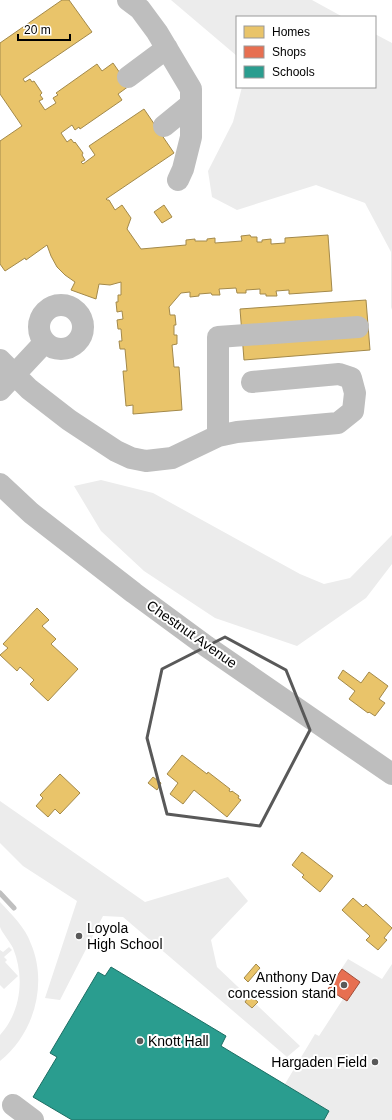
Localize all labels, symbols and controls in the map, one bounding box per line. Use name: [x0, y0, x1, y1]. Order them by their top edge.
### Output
scale bar: [18, 16, 70, 42]
legend: [236, 16, 376, 88]
text: 20 m: [24, 23, 51, 37]
text: Homes: [272, 25, 310, 39]
text: Shops: [272, 45, 306, 59]
text: Schools: [272, 65, 315, 79]
street label: Chestnut Avenue: [144, 597, 240, 671]
place label: Loyola High School: [87, 920, 163, 952]
marker: Loyola High School: [74, 931, 84, 941]
place label: Anthony Day concession stand: [228, 969, 336, 1001]
marker: Anthony Day concession stand: [339, 980, 349, 990]
place label: Knott Hall: [148, 1033, 209, 1049]
marker: Knott Hall: [135, 1036, 145, 1046]
place label: Hargaden Field: [271, 1054, 367, 1070]
marker: Hargaden Field: [370, 1057, 380, 1067]

